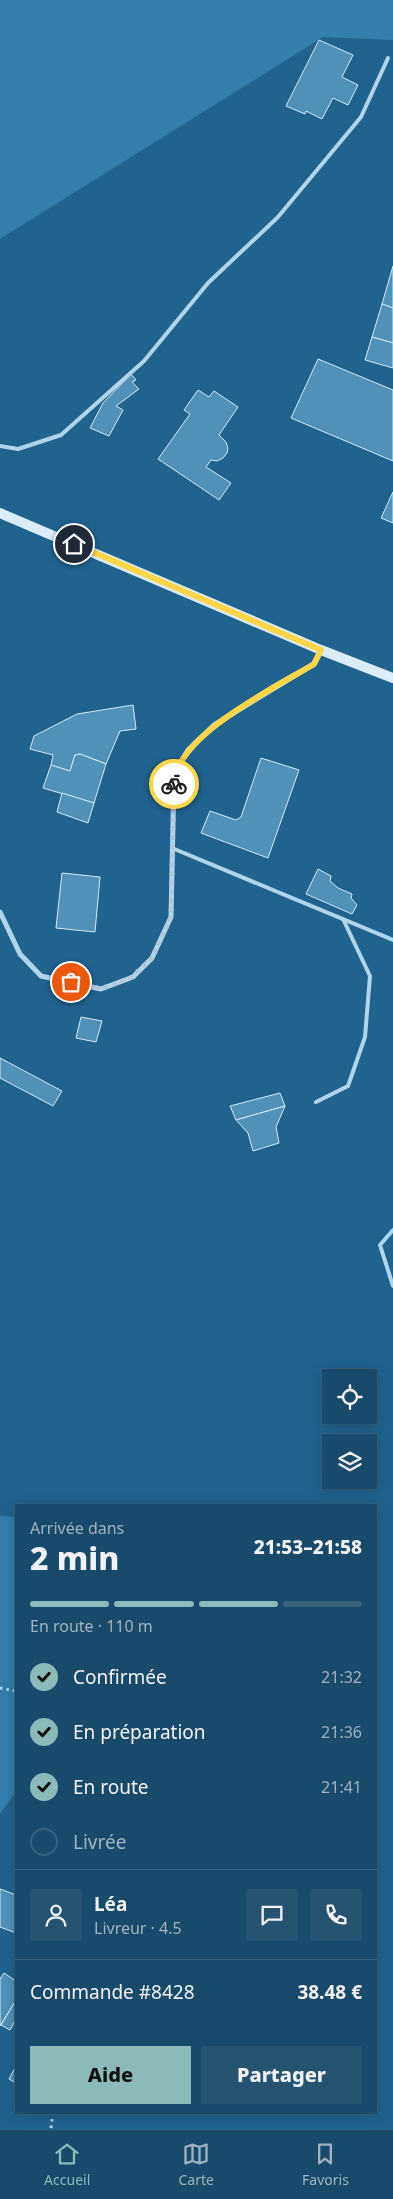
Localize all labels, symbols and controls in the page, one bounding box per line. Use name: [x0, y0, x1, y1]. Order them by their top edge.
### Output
pin: [53, 523, 95, 565]
icon: home: [60, 530, 88, 558]
courier: [149, 759, 199, 809]
icon: bike: [160, 770, 188, 798]
pin: [50, 961, 92, 1003]
icon: bag: [57, 968, 85, 996]
map controls: [322, 1369, 377, 1489]
button: locate: [322, 1369, 377, 1424]
button: layers: [322, 1434, 377, 1489]
text: Arrivée dans: [30, 1517, 124, 1539]
text: 21:53–21:58: [254, 1534, 362, 1560]
text: 2 min: [30, 1536, 119, 1579]
text: En route · 110 m: [30, 1615, 153, 1637]
icon: check: [30, 1663, 58, 1691]
text: Confirmée: [73, 1664, 167, 1690]
text: 21:32: [321, 1666, 362, 1688]
icon: check: [30, 1718, 58, 1746]
text: En préparation: [73, 1719, 206, 1745]
text: 21:36: [321, 1721, 362, 1743]
icon: check: [30, 1773, 58, 1801]
text: En route: [73, 1774, 149, 1800]
text: 21:41: [321, 1776, 362, 1798]
text: Livrée: [73, 1829, 126, 1855]
button: person: [30, 1889, 82, 1941]
button: chat: [246, 1889, 298, 1941]
button: phone: [310, 1889, 362, 1941]
text: Léa: [94, 1891, 127, 1917]
text: Livreur · 4.5: [94, 1917, 182, 1939]
text: Commande #8428: [30, 1979, 195, 2005]
text: 38.48 €: [297, 1979, 362, 2005]
button: Aide: [30, 2046, 191, 2104]
button: Partager: [201, 2046, 362, 2104]
tab: Accueil: [44, 2140, 90, 2189]
tab: Carte: [178, 2140, 214, 2189]
tab: Favoris: [302, 2140, 349, 2189]

